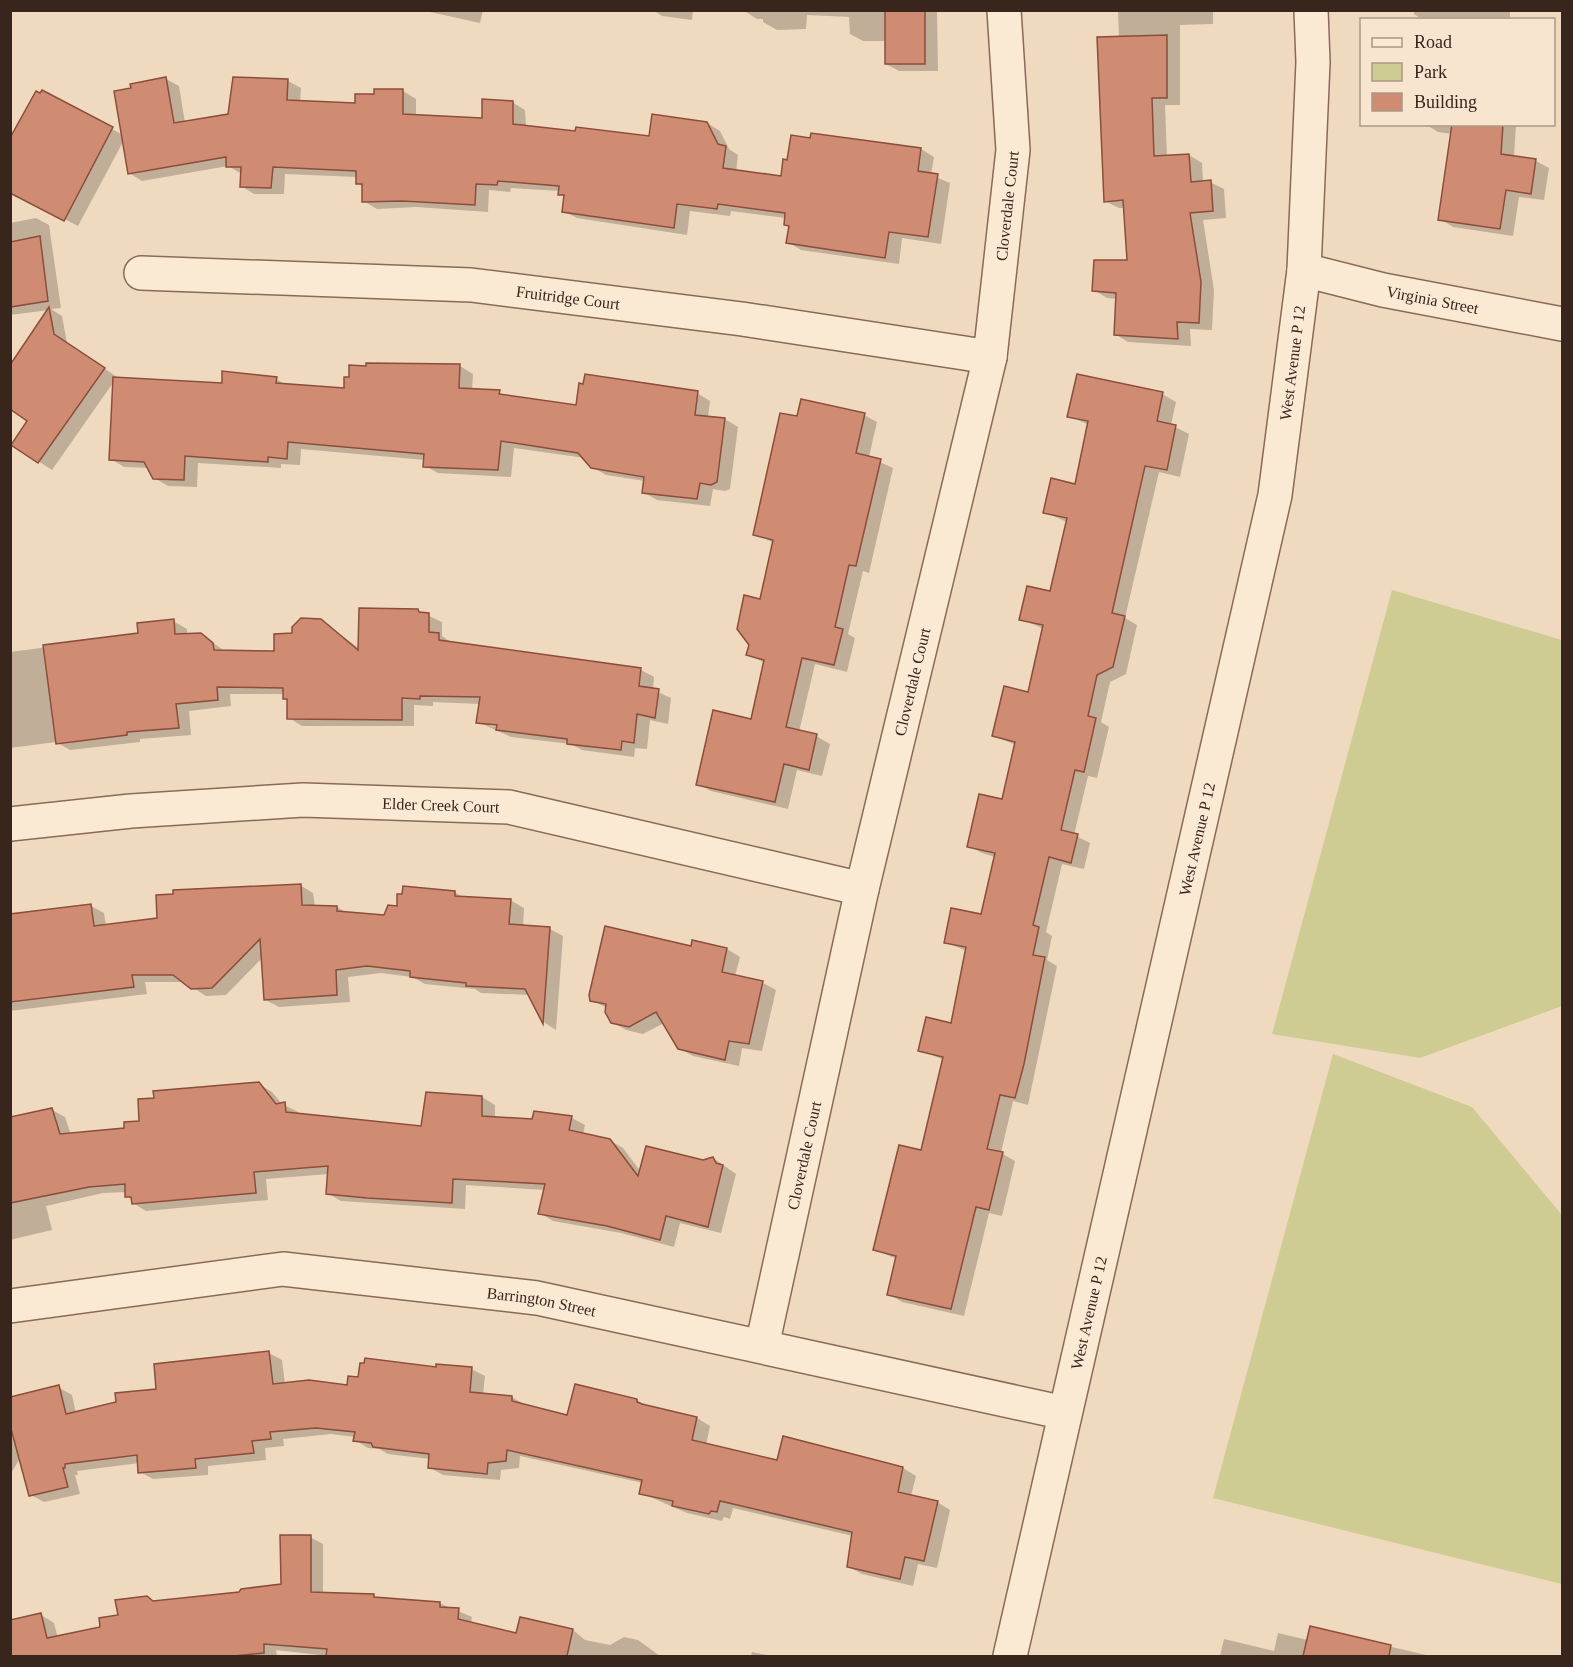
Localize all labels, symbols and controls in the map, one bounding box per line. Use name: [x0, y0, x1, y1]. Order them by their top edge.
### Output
legend: [1360, 18, 1555, 126]
text: Road: [1414, 32, 1452, 52]
text: Park: [1414, 62, 1447, 82]
text: Building: [1414, 92, 1477, 112]
street label: Cloverdale Court: [992, 149, 1021, 262]
street label: Fruitridge Court: [515, 282, 621, 312]
street label: Virginia Street: [1385, 282, 1481, 317]
street label: West Avenue P 12: [1276, 305, 1308, 421]
street label: Cloverdale Court: [891, 625, 933, 738]
street label: West Avenue P 12: [1175, 781, 1218, 897]
street label: Elder Creek Court: [382, 794, 500, 815]
street label: Cloverdale Court: [784, 1099, 824, 1211]
street label: West Avenue P 12: [1067, 1255, 1109, 1371]
street label: Barrington Street: [486, 1284, 598, 1319]

